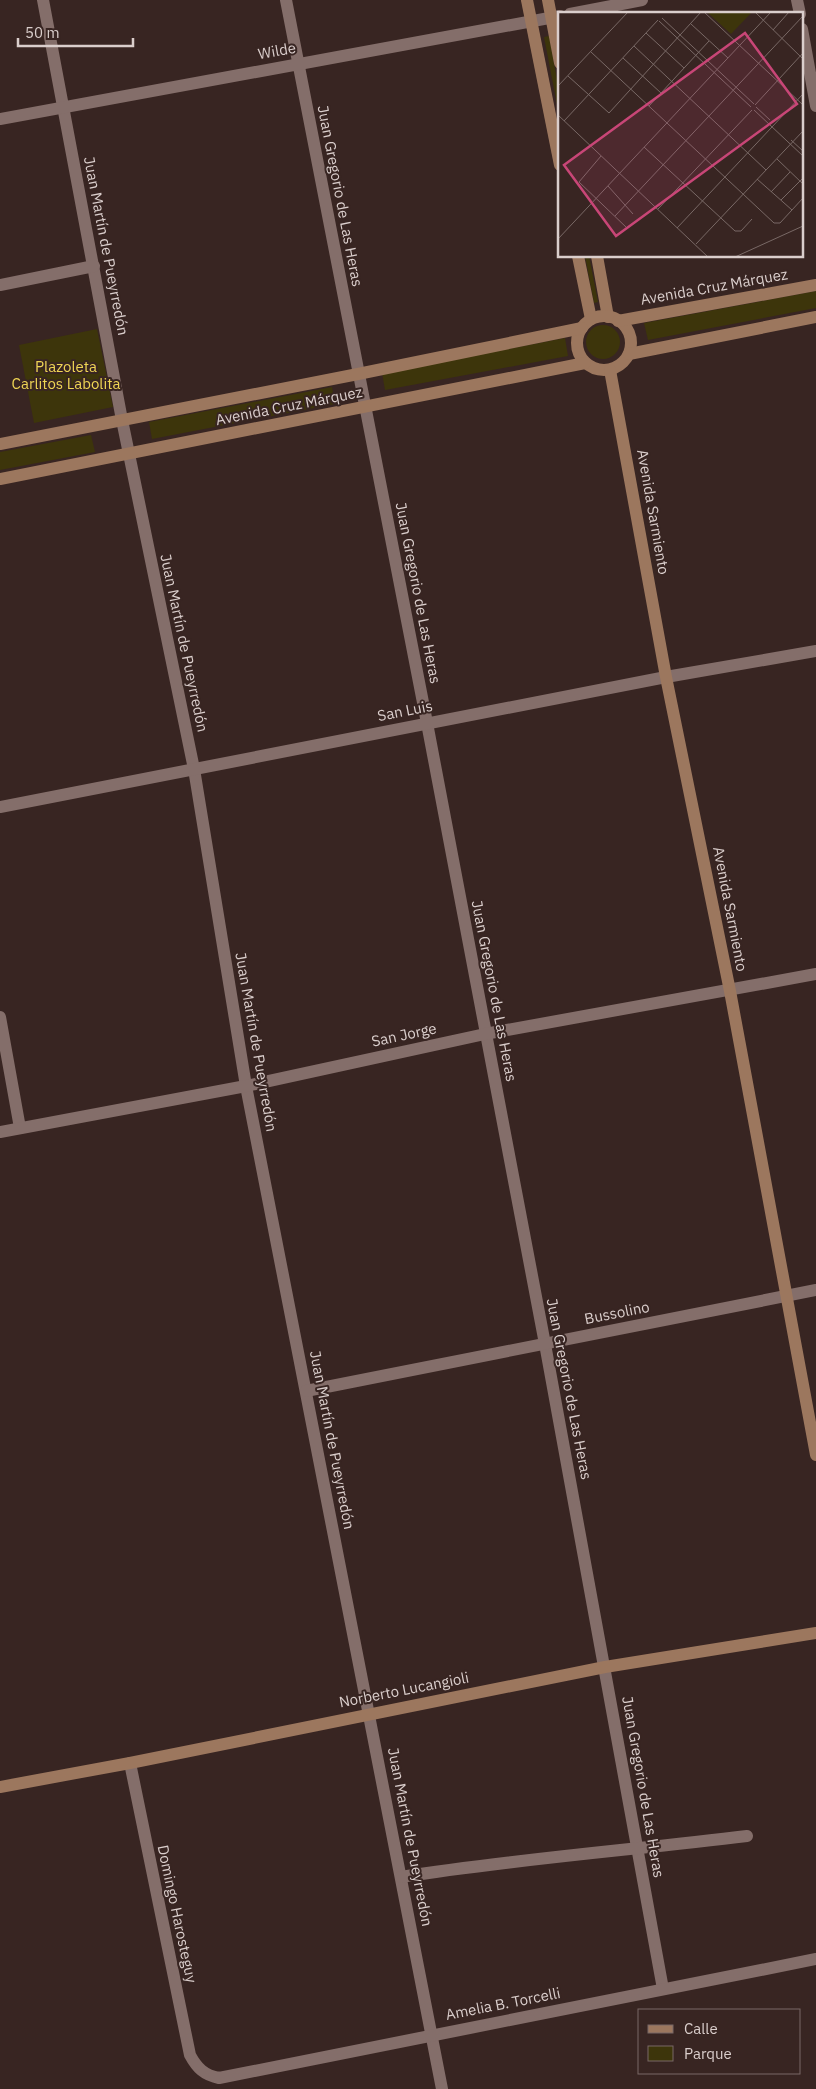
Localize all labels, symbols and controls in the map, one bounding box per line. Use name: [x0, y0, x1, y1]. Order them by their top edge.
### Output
inset map: [558, 12, 804, 258]
scale bar: [18, 15, 132, 47]
text: 50 m: [25, 23, 60, 42]
street label: Wilde: [256, 38, 297, 63]
street label: Juan Gregorio de Las Heras: [314, 104, 367, 288]
street label: Juan Martín de Pueyrredón: [80, 155, 133, 337]
street label: Avenida Cruz Márquez: [639, 264, 789, 309]
park label: Plazoleta Carlitos Labolita: [12, 357, 120, 393]
street label: Avenida Cruz Márquez: [214, 382, 364, 429]
street label: Avenida Sarmiento: [633, 448, 674, 576]
street label: Juan Gregorio de Las Heras: [392, 501, 445, 685]
street label: Juan Martín de Pueyrredón: [156, 552, 213, 734]
street label: San Luis: [376, 696, 434, 725]
street label: Avenida Sarmiento: [709, 845, 752, 973]
street label: Juan Gregorio de Las Heras: [468, 899, 521, 1083]
street label: Juan Martín de Pueyrredón: [231, 951, 282, 1133]
street label: San Jorge: [370, 1018, 438, 1051]
street label: Juan Gregorio de Las Heras: [543, 1297, 596, 1481]
street label: Bussolino: [583, 1297, 651, 1328]
street label: Juan Martín de Pueyrredón: [306, 1349, 359, 1531]
street label: Norberto Lucangioli: [337, 1668, 471, 1711]
street label: Juan Gregorio de Las Heras: [618, 1695, 669, 1879]
street label: Juan Martín de Pueyrredón: [384, 1746, 437, 1928]
street label: Domingo Harosteguy: [154, 1843, 201, 1985]
street label: Amelia B. Torcelli: [444, 1983, 562, 2024]
legend: [638, 2009, 801, 2074]
text: Calle: [684, 2019, 718, 2038]
text: Parque: [684, 2044, 732, 2063]

